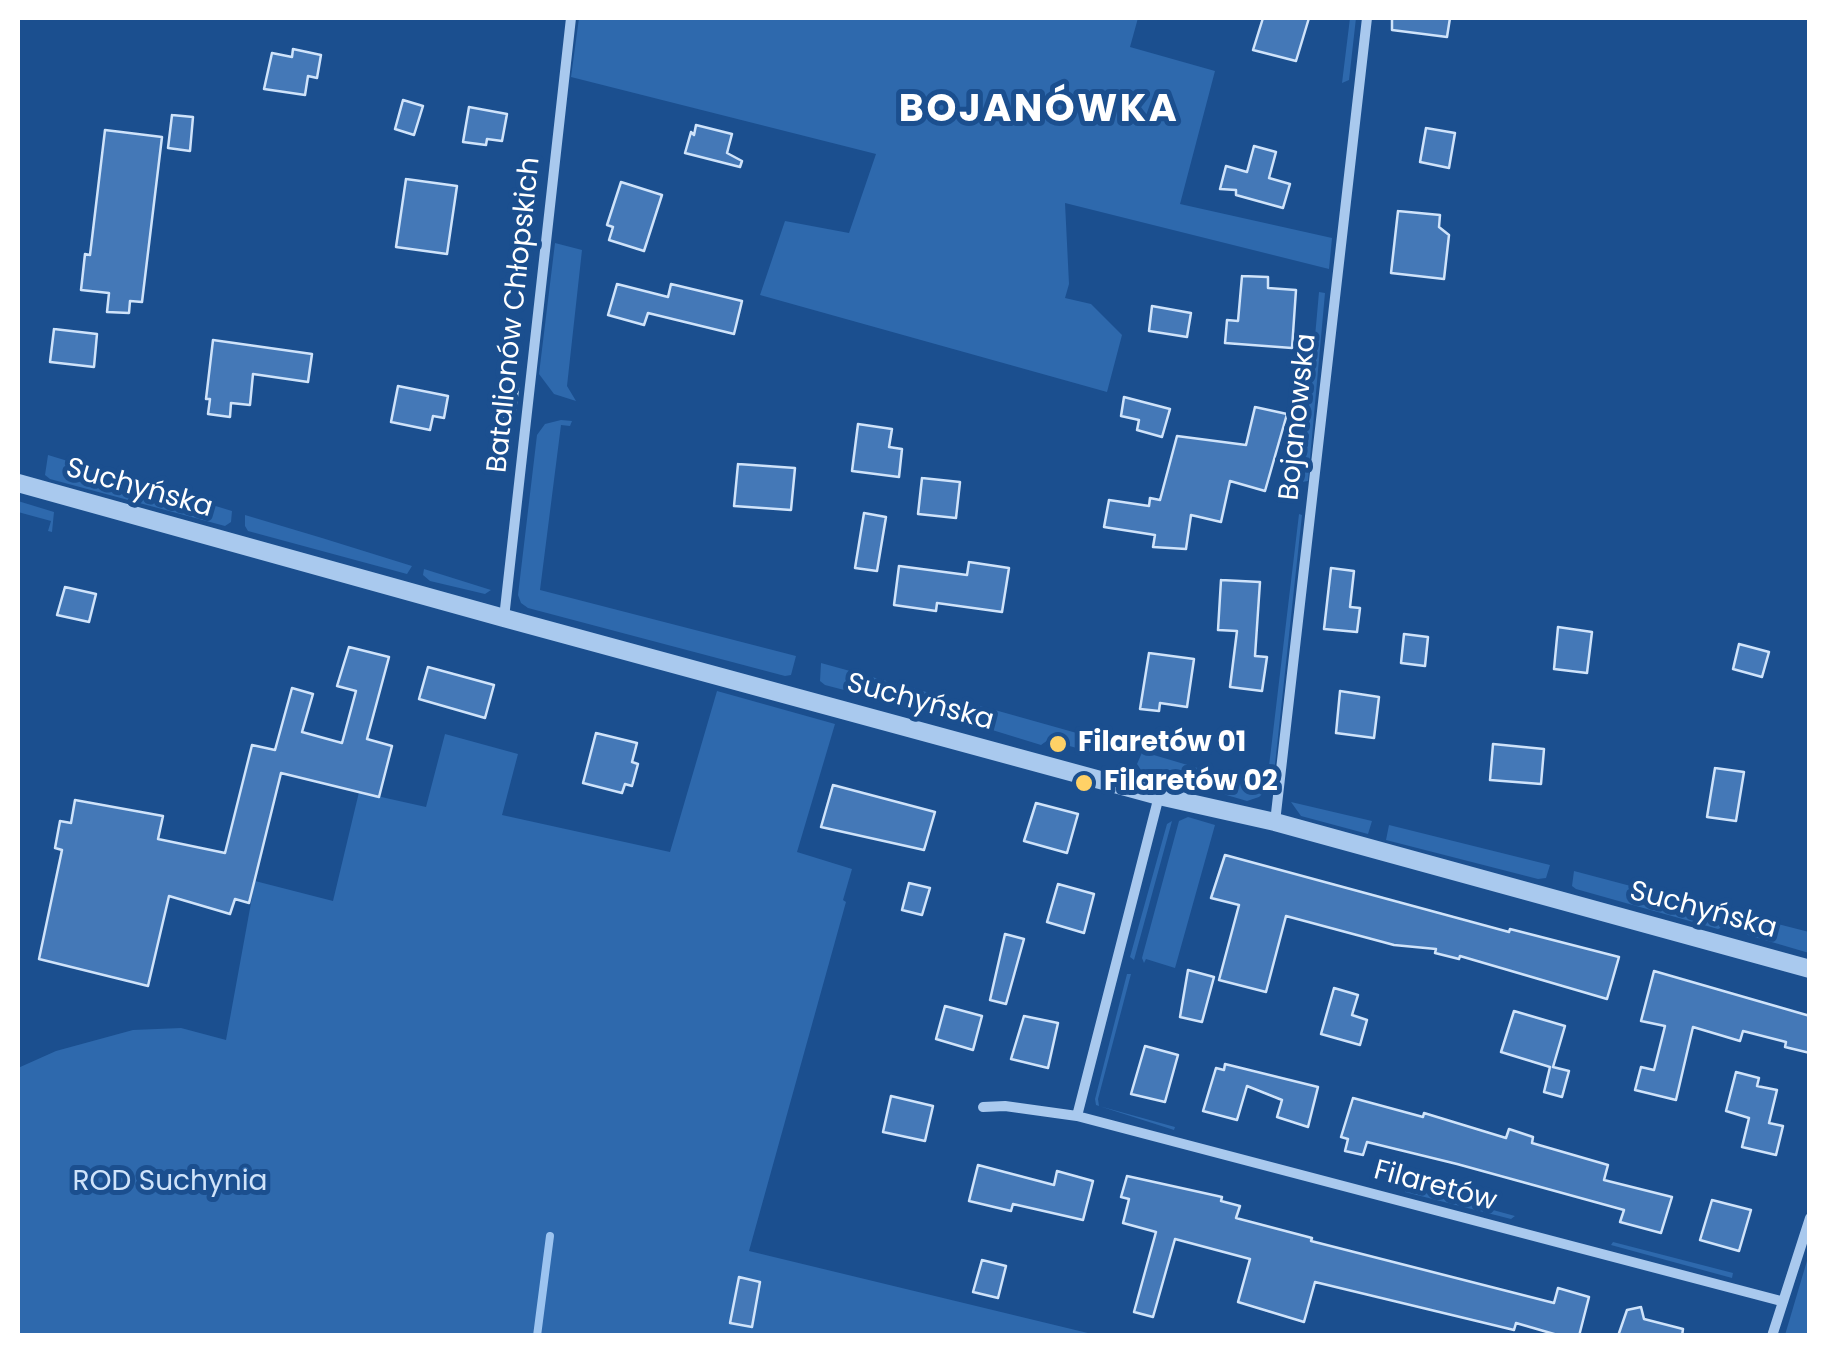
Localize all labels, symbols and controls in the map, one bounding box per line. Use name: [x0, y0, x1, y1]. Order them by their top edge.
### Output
district label: BOJANÓWKA: [899, 88, 1179, 134]
street label: Batalionów Chłopskich: [482, 155, 548, 475]
street label: Bojanowska: [1274, 332, 1324, 502]
street label: Suchyńska: [62, 452, 216, 526]
street label: Suchyńska: [843, 667, 997, 739]
place label: Filaretów 01: [1078, 727, 1246, 761]
marker: Filaretów 01: [1047, 733, 1069, 755]
place label: Filaretów 02: [1104, 766, 1278, 800]
marker: Filaretów 02: [1073, 772, 1095, 794]
street label: Suchyńska: [1626, 875, 1780, 947]
street label: Filaretów: [1370, 1155, 1500, 1219]
park label: ROD Suchynia: [72, 1166, 268, 1200]

